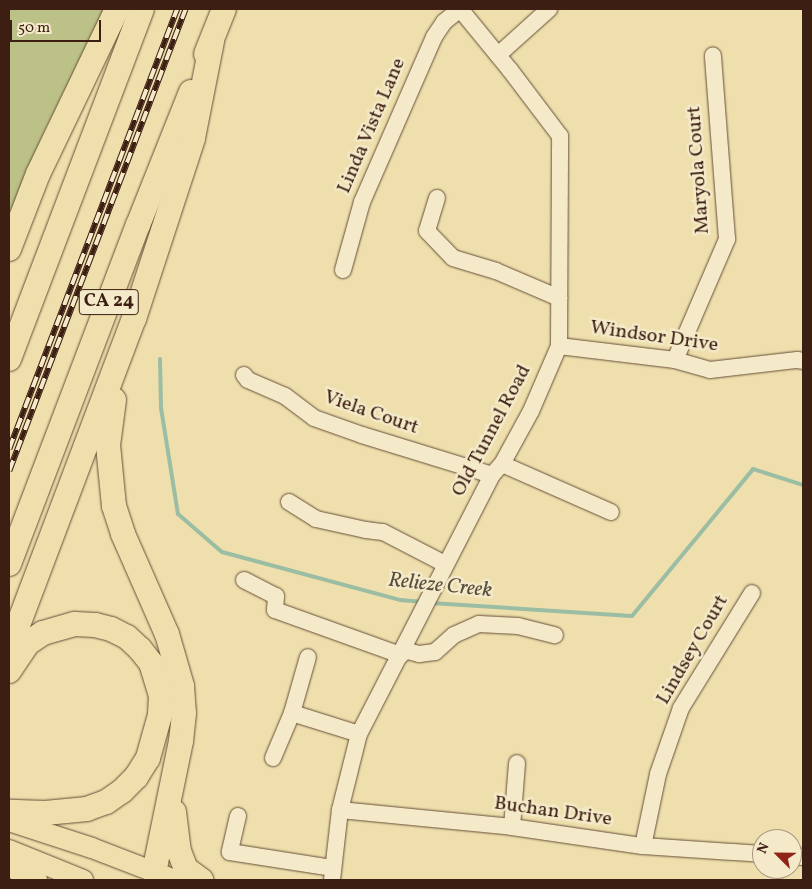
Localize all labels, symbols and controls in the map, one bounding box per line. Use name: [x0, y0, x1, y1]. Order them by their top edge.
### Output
scale bar: [12, 10, 104, 42]
text: 50 m: [18, 18, 50, 39]
street label: Linda Vista Lane: [333, 54, 411, 198]
street label: Maryola Court: [683, 105, 715, 235]
road number: CA 24: [78, 286, 140, 318]
street label: Windsor Drive: [588, 316, 720, 358]
street label: Old Tunnel Road: [447, 361, 537, 501]
street label: Viela Court: [321, 386, 421, 440]
water label: Relieze Creek: [387, 568, 493, 604]
street label: Lindsey Court: [652, 591, 734, 709]
street label: Buchan Drive: [492, 792, 614, 832]
north arrow: [752, 829, 802, 879]
text: N: [753, 840, 774, 857]

